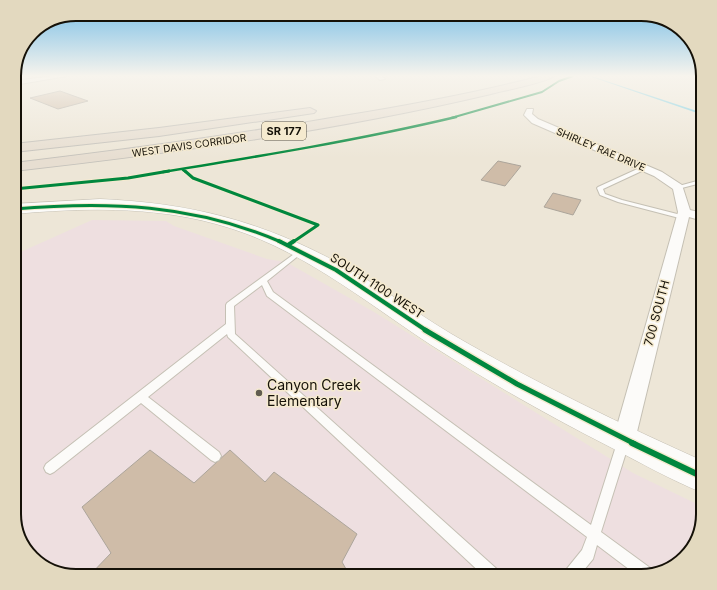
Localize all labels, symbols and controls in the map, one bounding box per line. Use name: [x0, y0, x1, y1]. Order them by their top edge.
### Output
road number: SR 177: [262, 122, 306, 140]
street label: SHIRLEY RAE DRIVE: [555, 125, 647, 173]
street label: WEST DAVIS CORRIDOR: [131, 131, 247, 159]
street label: SOUTH 1100 WEST: [328, 250, 427, 322]
street label: 700 SOUTH: [641, 278, 673, 347]
place label: Canyon Creek Elementary: [267, 376, 361, 409]
marker: Canyon Creek Elementary: [254, 388, 264, 398]

